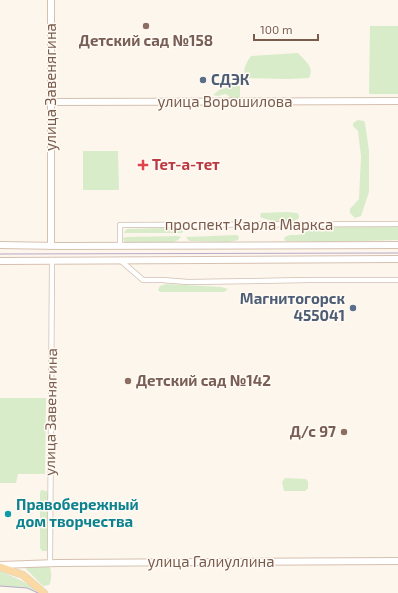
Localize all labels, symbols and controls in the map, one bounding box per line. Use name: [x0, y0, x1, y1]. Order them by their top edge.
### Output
scale bar: [254, 16, 318, 42]
marker: Детский сад №158: [141, 21, 151, 31]
text: 100 m: [260, 22, 292, 36]
street label: улица Завенягина: [41, 23, 60, 151]
place label: Детский сад №158: [79, 31, 213, 49]
place label: СДЭК: [211, 70, 250, 88]
marker: СДЭК: [198, 75, 208, 85]
street label: улица Ворошилова: [158, 92, 292, 111]
place label: Тет-а-тет: [152, 155, 220, 173]
marker: Тет-а-тет: [137, 159, 149, 171]
street label: проспект Карла Маркса: [165, 215, 333, 233]
place label: Магнитогорск 455041: [240, 289, 346, 324]
marker: Магнитогорск 455041: [348, 303, 358, 313]
street label: улица Завенягина: [40, 348, 61, 476]
place label: Детский сад №142: [136, 371, 271, 389]
marker: Детский сад №142: [123, 376, 133, 386]
place label: Д/с 97: [290, 422, 336, 440]
marker: Д/с 97: [339, 427, 349, 437]
place label: Правобережный дом творчества: [16, 495, 139, 530]
marker: Правобережный дом творчества: [3, 509, 13, 519]
street label: улица Галиуллина: [148, 552, 274, 571]

